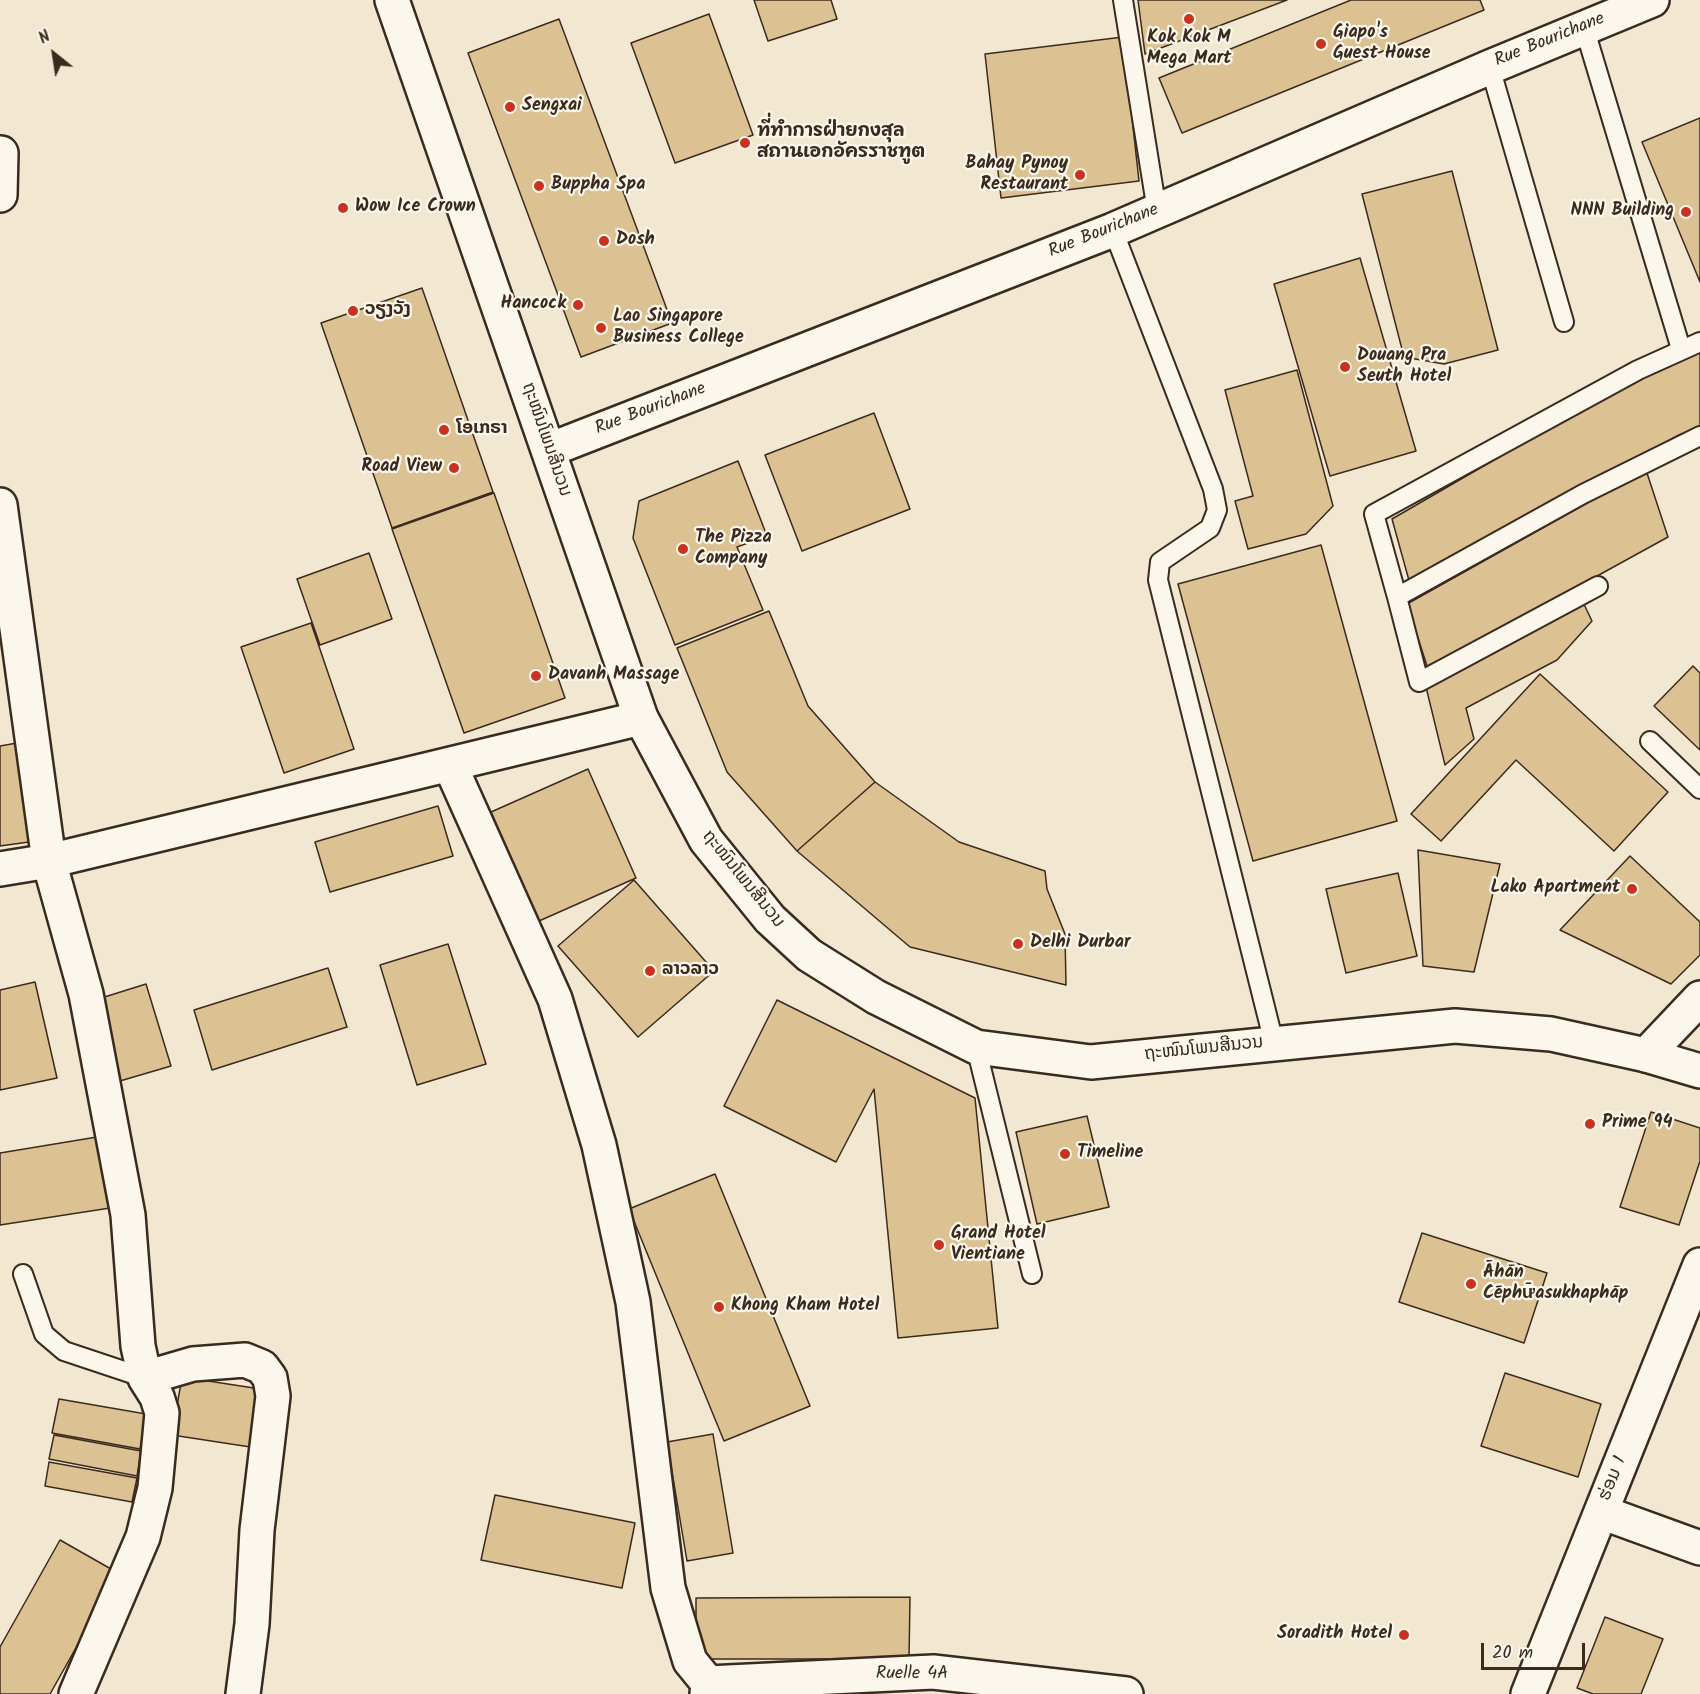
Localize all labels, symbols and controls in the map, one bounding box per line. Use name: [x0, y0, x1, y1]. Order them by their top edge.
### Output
street label: Rue Bourichane: [1492, 9, 1608, 73]
marker: Kok Kok M Mega Mart: [1182, 12, 1196, 26]
place label: Giapo's Guest House: [1333, 23, 1431, 66]
north arrow: [24, 24, 84, 84]
text: N: [34, 25, 55, 51]
place label: Kok Kok M Mega Mart: [1147, 28, 1231, 70]
marker: Giapo's Guest House: [1314, 37, 1328, 51]
place label: Sengxai: [522, 96, 582, 118]
marker: Sengxai: [503, 100, 517, 114]
place label: ที่ทำการฝ่ายกงสุล สถานเอกอัครราชทูต: [757, 122, 925, 164]
marker: ที่ทำการฝ่ายกงสุล สถานเอกอัครราชทูต: [738, 136, 752, 150]
place label: Bahay Pynoy Restaurant: [965, 154, 1068, 196]
marker: Bahay Pynoy Restaurant: [1073, 168, 1087, 182]
place label: Buppha Spa: [551, 175, 645, 197]
marker: Buppha Spa: [532, 179, 546, 193]
place label: Wow Ice Crown: [355, 197, 476, 219]
street label: Rue Bourichane: [1046, 200, 1162, 264]
marker: Wow Ice Crown: [336, 201, 350, 215]
place label: NNN Building: [1571, 201, 1674, 223]
marker: NNN Building: [1679, 205, 1693, 219]
place label: Dosh: [616, 230, 655, 252]
marker: Dosh: [597, 234, 611, 248]
place label: Hancock: [500, 294, 566, 316]
marker: Hancock: [571, 298, 585, 312]
place label: ວຽງວັງ: [365, 300, 411, 322]
marker: ວຽງວັງ: [346, 304, 360, 318]
place label: Lao Singapore Business College: [613, 307, 744, 350]
marker: Lao Singapore Business College: [594, 321, 608, 335]
place label: Douang Pra Seuth Hotel: [1357, 346, 1451, 388]
marker: Douang Pra Seuth Hotel: [1338, 360, 1352, 374]
street label: Rue Bourichane: [593, 379, 709, 441]
street label: ຖະໜົນໂພນສີນວນ: [515, 380, 575, 500]
place label: ໂອເກຣາ: [456, 419, 507, 441]
marker: ໂອເກຣາ: [437, 423, 451, 437]
place label: Road View: [361, 457, 442, 479]
marker: Road View: [447, 461, 461, 475]
place label: The Pizza Company: [695, 528, 772, 570]
marker: The Pizza Company: [676, 542, 690, 556]
place label: Davanh Massage: [548, 665, 679, 687]
marker: Davanh Massage: [529, 669, 543, 683]
street label: ຖະໜົນໂພນສີນວນ: [696, 827, 788, 933]
place label: Lako Apartment: [1491, 878, 1620, 900]
marker: Lako Apartment: [1625, 882, 1639, 896]
place label: Delhi Durbar: [1030, 933, 1130, 955]
marker: Delhi Durbar: [1011, 937, 1025, 951]
place label: ລາວລາວ: [662, 960, 719, 982]
marker: ລາວລາວ: [643, 964, 657, 978]
street label: ຖະໜົນໂພນສີນວນ: [1143, 1033, 1265, 1067]
place label: Prime 94: [1602, 1113, 1672, 1135]
marker: Prime 94: [1583, 1117, 1597, 1131]
place label: Timeline: [1077, 1143, 1143, 1165]
marker: Timeline: [1058, 1147, 1072, 1161]
place label: Grand Hotel Vientiane: [951, 1224, 1046, 1266]
marker: Grand Hotel Vientiane: [932, 1238, 946, 1252]
place label: Āhān Cēphư̄asukhaphāp: [1483, 1263, 1628, 1306]
marker: Āhān Cēphư̄asukhaphāp: [1464, 1277, 1478, 1291]
place label: Khong Kham Hotel: [731, 1296, 879, 1318]
marker: Khong Kham Hotel: [712, 1300, 726, 1314]
street label: ຮ່ອມ 1: [1595, 1454, 1633, 1504]
place label: Soradith Hotel: [1277, 1624, 1392, 1646]
marker: Soradith Hotel: [1397, 1628, 1411, 1642]
scale bar: [1484, 1631, 1588, 1669]
text: 20 m: [1492, 1639, 1533, 1668]
street label: Ruelle 4A: [876, 1664, 948, 1686]

